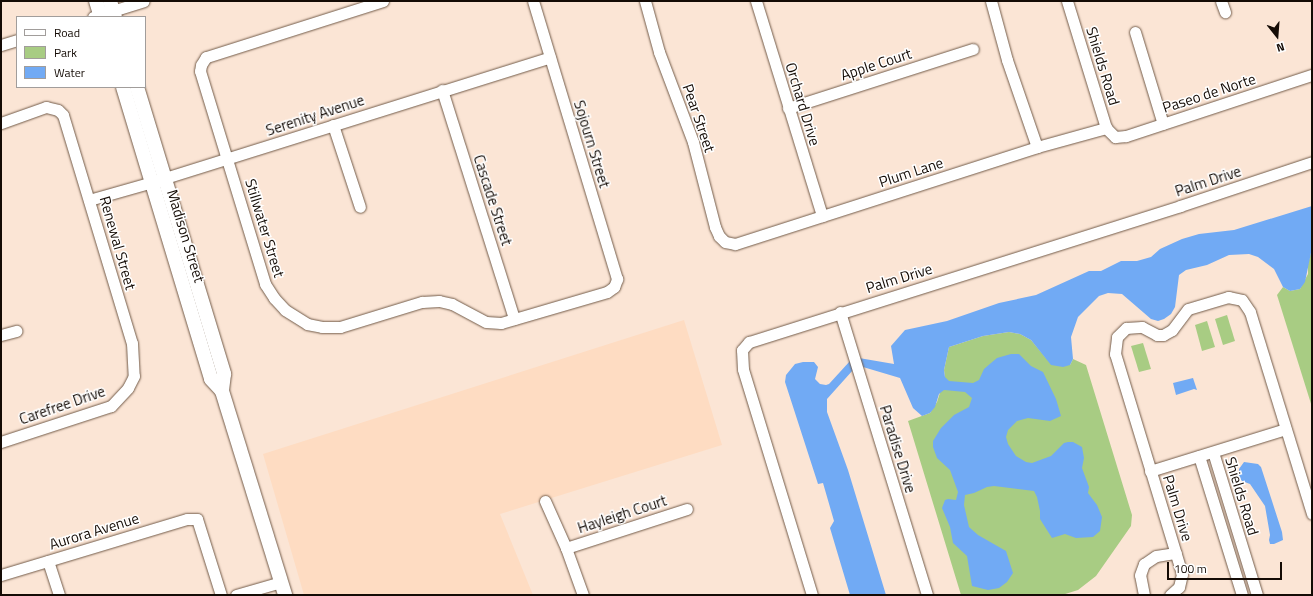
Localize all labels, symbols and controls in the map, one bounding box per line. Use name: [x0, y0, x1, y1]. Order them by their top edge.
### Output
legend: [16, 16, 146, 88]
north arrow: [1257, 16, 1297, 56]
text: Road: [54, 23, 80, 42]
street label: Shields Road: [1083, 25, 1123, 107]
text: N: [1275, 39, 1286, 56]
text: Park: [54, 43, 77, 62]
street label: Apple Court: [838, 44, 914, 84]
street label: Orchard Drive: [782, 60, 824, 148]
text: Water: [54, 63, 85, 82]
street label: Paseo de Norte: [1160, 69, 1258, 117]
street label: Pear Street: [679, 81, 719, 155]
street label: Serenity Avenue: [264, 91, 366, 139]
street label: Sojourn Street: [570, 98, 614, 190]
street label: Cascade Street: [470, 152, 516, 248]
street label: Plum Lane: [877, 153, 945, 191]
street label: Palm Drive: [1173, 162, 1243, 200]
street label: Stillwater Street: [241, 176, 289, 280]
street label: Madison Street: [163, 187, 209, 285]
street label: Renewal Street: [96, 194, 140, 292]
street label: Palm Drive: [864, 259, 934, 297]
street label: Carefree Drive: [17, 382, 107, 428]
street label: Paradise Drive: [876, 403, 920, 495]
street label: Shields Road: [1222, 455, 1262, 537]
street label: Palm Drive: [1159, 473, 1197, 543]
street label: Hayleigh Court: [575, 491, 669, 537]
street label: Aurora Avenue: [47, 509, 141, 553]
scale bar: [1169, 554, 1284, 580]
text: 100 m: [1174, 559, 1207, 578]

